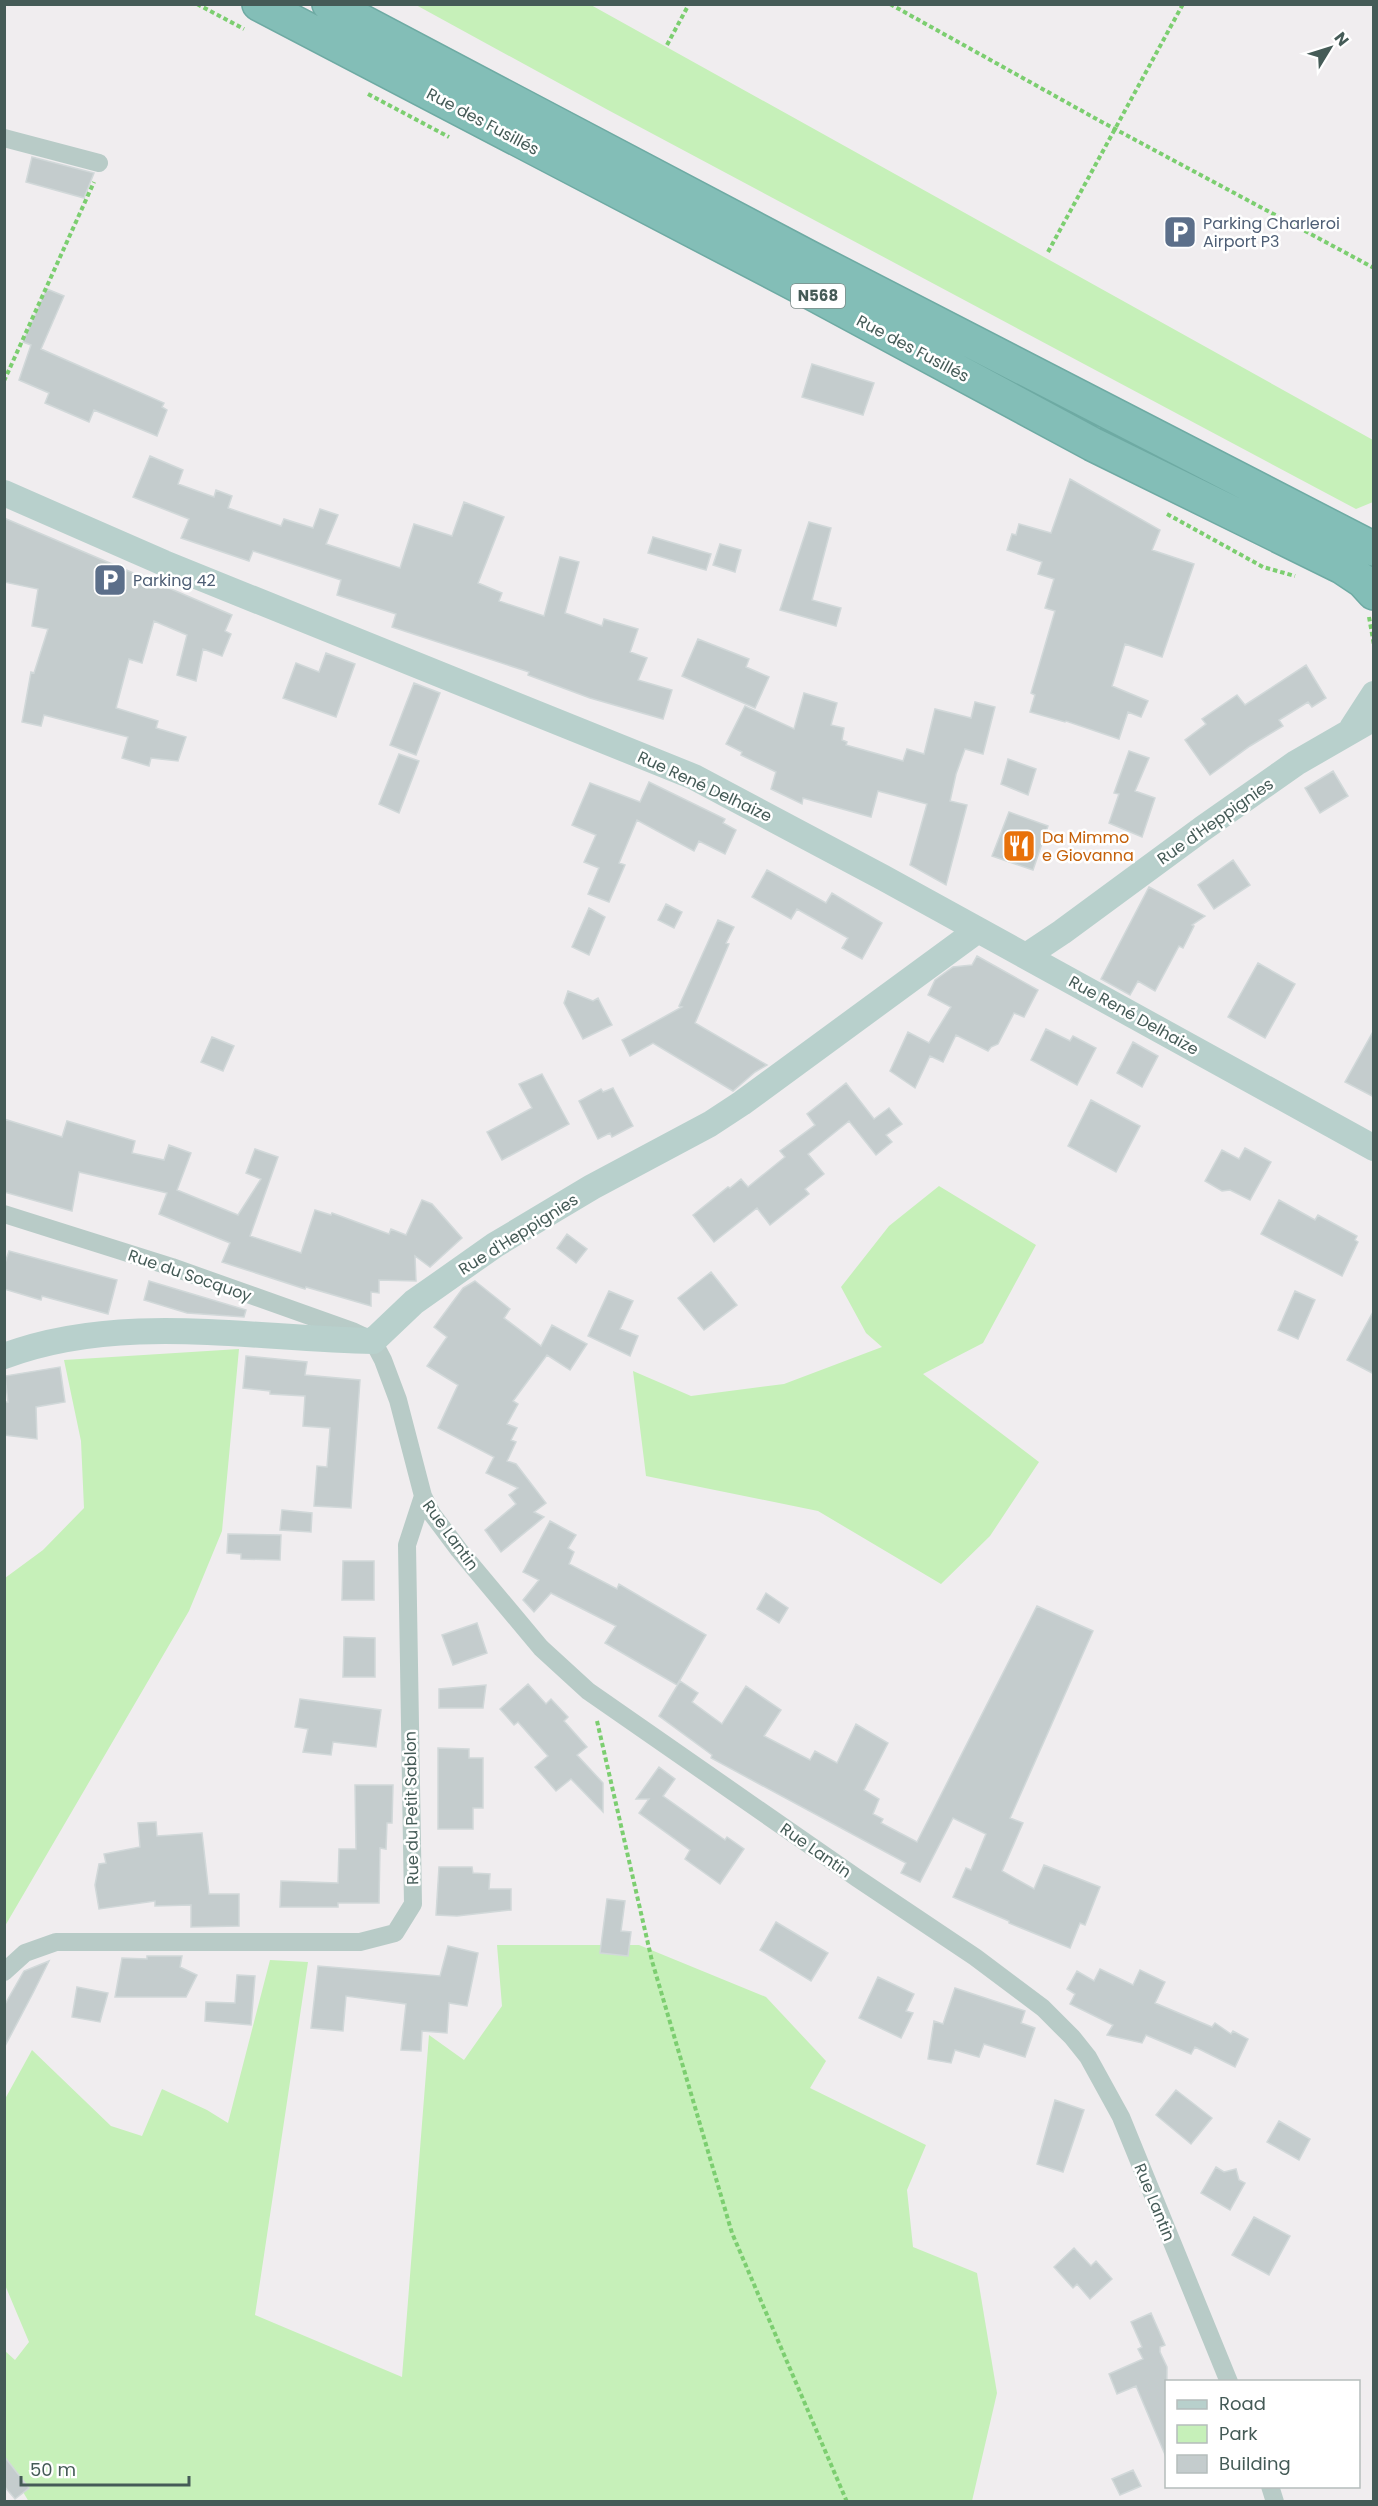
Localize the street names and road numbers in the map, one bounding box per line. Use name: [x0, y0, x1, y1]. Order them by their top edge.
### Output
street label: Rue des Fusillés: [423, 82, 543, 161]
road number: N568: [791, 284, 845, 308]
street label: Rue des Fusillés: [853, 309, 973, 388]
street label: Rue René Delhaize: [634, 745, 776, 828]
street label: Rue d'Heppignies: [1152, 773, 1278, 870]
street label: Rue René Delhaize: [1065, 970, 1203, 1061]
street label: Rue d'Heppignies: [454, 1188, 583, 1281]
street label: Rue du Socquoy: [125, 1244, 255, 1307]
street label: Rue Lantin: [417, 1495, 484, 1575]
street label: Rue du Petit Sablon: [399, 1731, 424, 1885]
street label: Rue Lantin: [775, 1817, 856, 1883]
street label: Rue Lantin: [1128, 2160, 1181, 2245]

